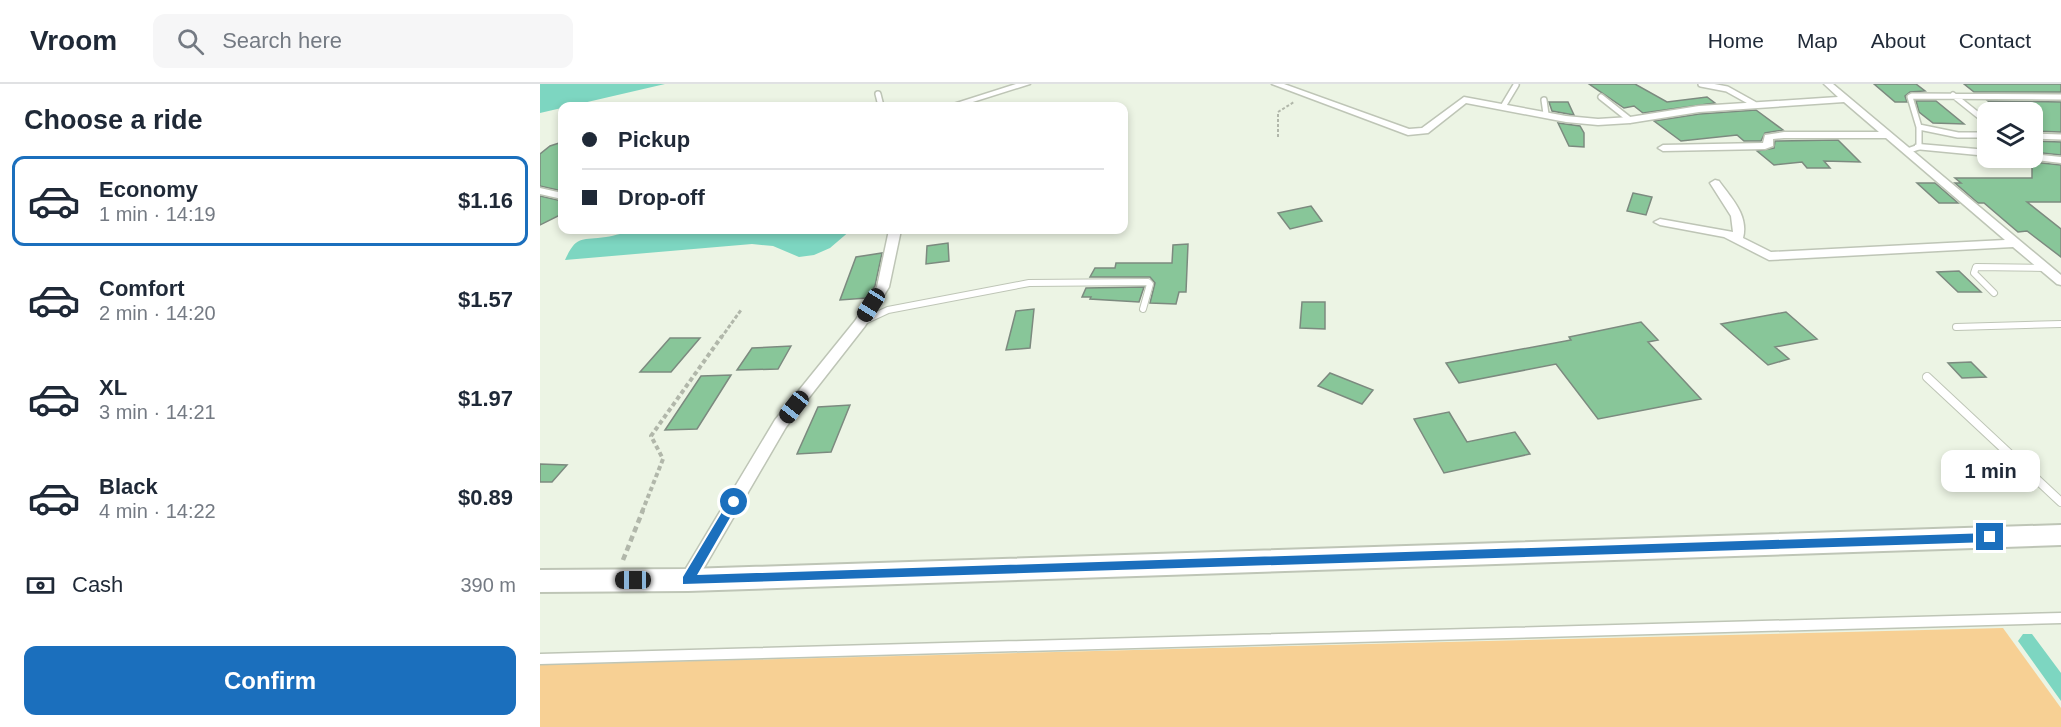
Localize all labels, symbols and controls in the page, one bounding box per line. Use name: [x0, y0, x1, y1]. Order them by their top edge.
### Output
search box: [153, 14, 573, 68]
text: Vroom: [30, 25, 117, 56]
icon: search: [174, 25, 207, 58]
text: Search here: [222, 28, 342, 53]
text: Home: [1708, 29, 1764, 52]
text: Map: [1797, 29, 1838, 52]
text: About: [1871, 29, 1926, 52]
text: Contact: [1959, 29, 2031, 52]
map controls: [1977, 102, 2043, 168]
button: layers: [1977, 102, 2043, 168]
text: Choose a ride: [24, 105, 203, 135]
text: Pickup: [618, 127, 690, 152]
icon: car: [27, 174, 81, 228]
text: Economy: [99, 177, 198, 202]
text: Drop-off: [618, 185, 705, 210]
text: $1.16: [458, 188, 513, 213]
text: 1 min · 14:19: [99, 203, 216, 225]
icon: car: [27, 273, 81, 327]
text: Comfort: [99, 276, 185, 301]
car: [854, 285, 888, 325]
text: $1.57: [458, 287, 513, 312]
text: 2 min · 14:20: [99, 302, 216, 324]
icon: car: [27, 372, 81, 426]
text: XL: [99, 375, 127, 400]
text: $1.97: [458, 386, 513, 411]
car: [776, 387, 812, 427]
text: 3 min · 14:21: [99, 401, 216, 423]
callout: 1 min: [1940, 450, 2040, 492]
text: 1 min: [1964, 460, 2017, 482]
icon: car: [27, 471, 81, 525]
text: Black: [99, 474, 158, 499]
text: $0.89: [458, 485, 513, 510]
route start: [720, 488, 747, 515]
text: 4 min · 14:22: [99, 500, 216, 522]
route end: [1976, 523, 2003, 550]
icon: cash: [24, 569, 57, 602]
car: [615, 571, 651, 589]
text: Cash: [72, 572, 123, 597]
text: 390 m: [460, 574, 516, 596]
button: Confirm: [24, 646, 516, 715]

